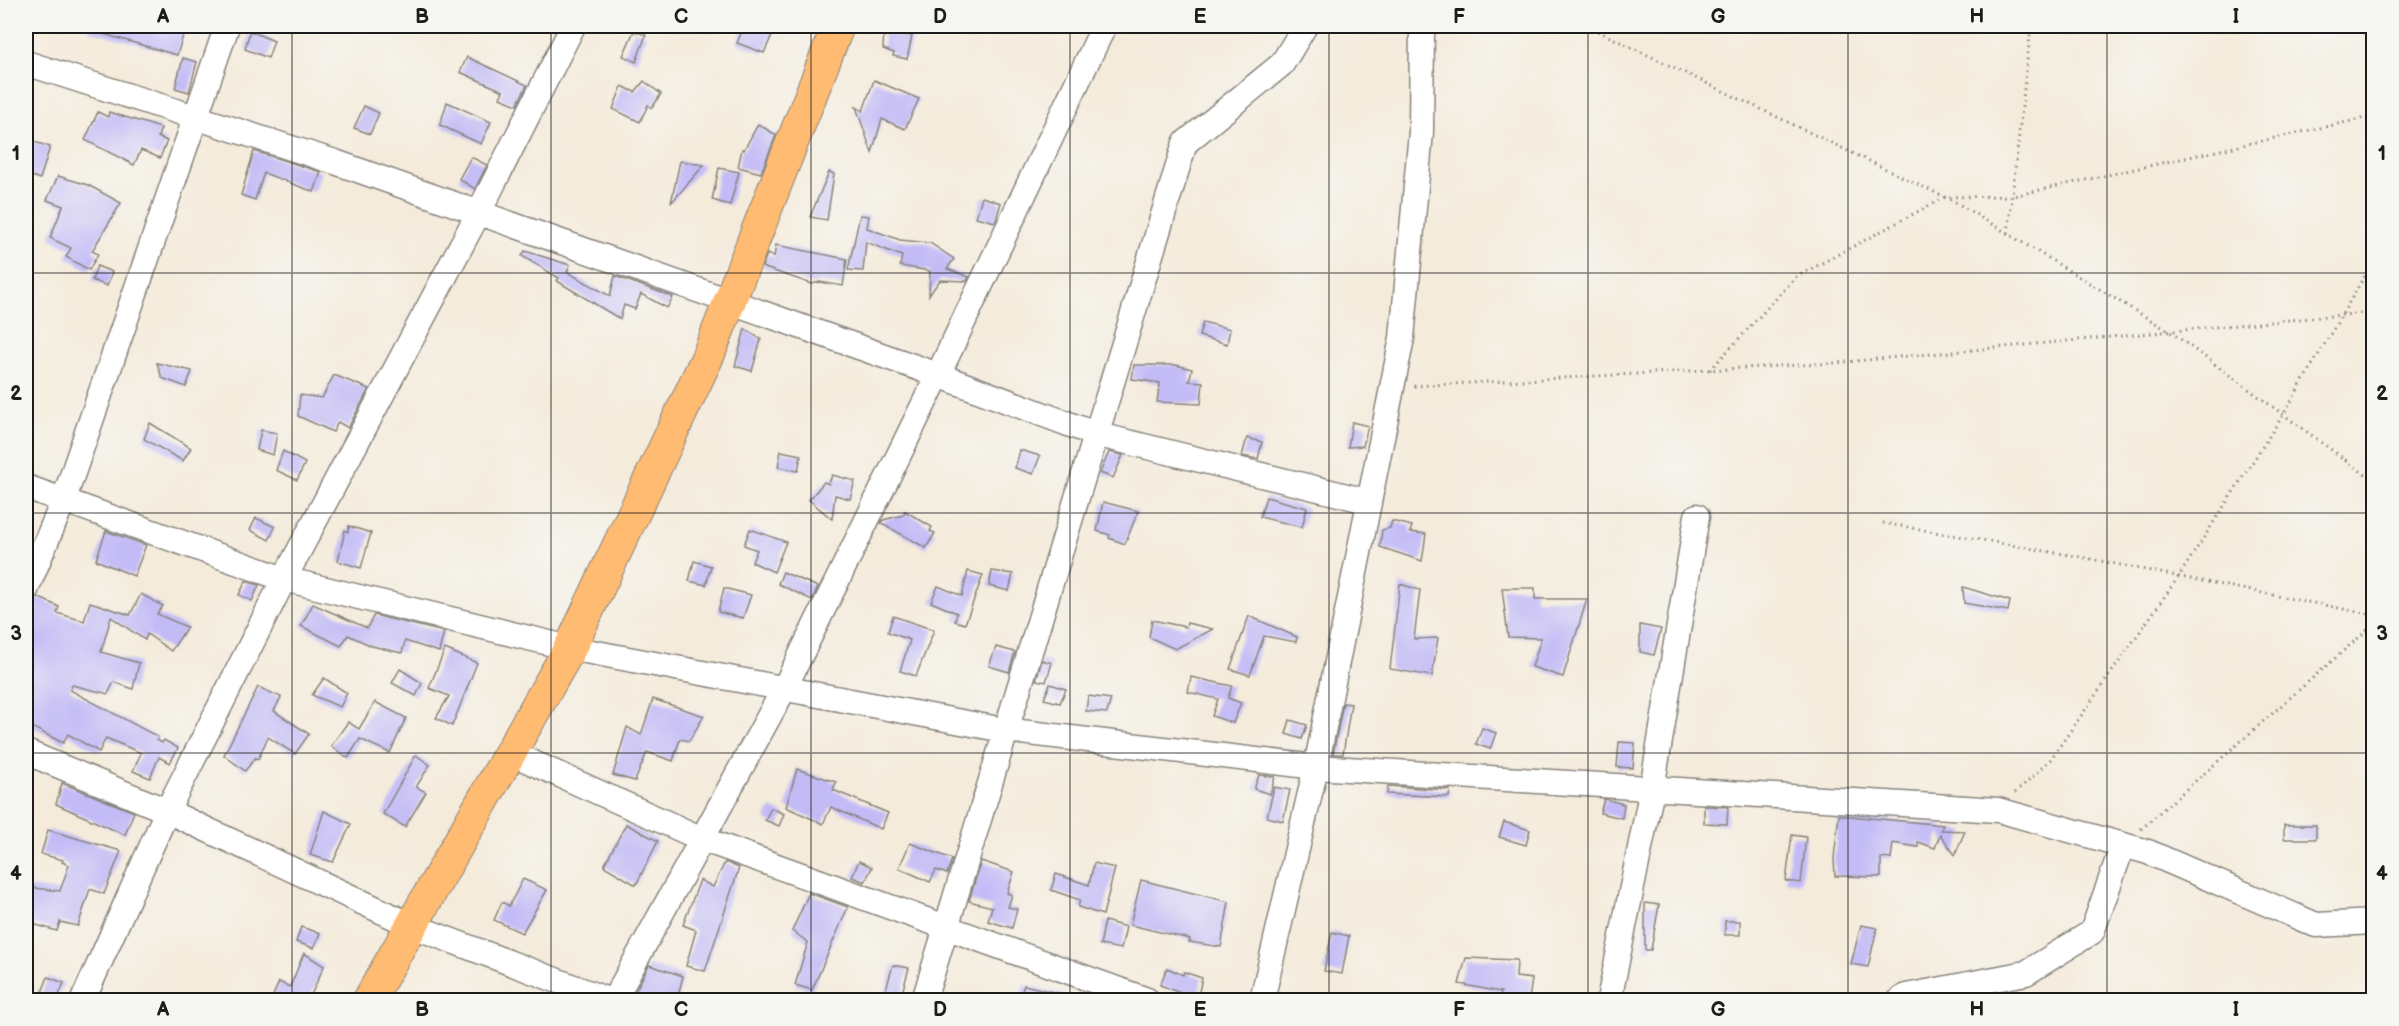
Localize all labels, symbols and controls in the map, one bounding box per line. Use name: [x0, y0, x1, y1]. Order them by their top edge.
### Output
text: A: [156, 5, 170, 29]
text: B: [415, 5, 429, 29]
text: C: [674, 5, 688, 29]
text: D: [933, 5, 947, 29]
text: E: [1194, 5, 1207, 29]
text: F: [1453, 5, 1465, 29]
text: G: [1711, 5, 1726, 29]
text: H: [1970, 5, 1984, 29]
text: I: [2233, 5, 2239, 29]
text: 1: [12, 142, 20, 166]
text: 1: [2378, 142, 2386, 166]
text: 2: [10, 382, 22, 406]
text: 2: [2376, 382, 2388, 406]
text: 3: [10, 622, 22, 646]
text: 3: [2376, 622, 2388, 646]
text: 4: [10, 862, 22, 886]
text: 4: [2376, 862, 2388, 886]
text: A: [156, 998, 170, 1022]
text: B: [415, 998, 429, 1022]
text: C: [674, 998, 688, 1022]
text: D: [933, 998, 947, 1022]
text: E: [1194, 998, 1207, 1022]
text: F: [1453, 998, 1465, 1022]
text: G: [1711, 998, 1726, 1022]
text: H: [1970, 998, 1984, 1022]
text: I: [2233, 998, 2239, 1022]

